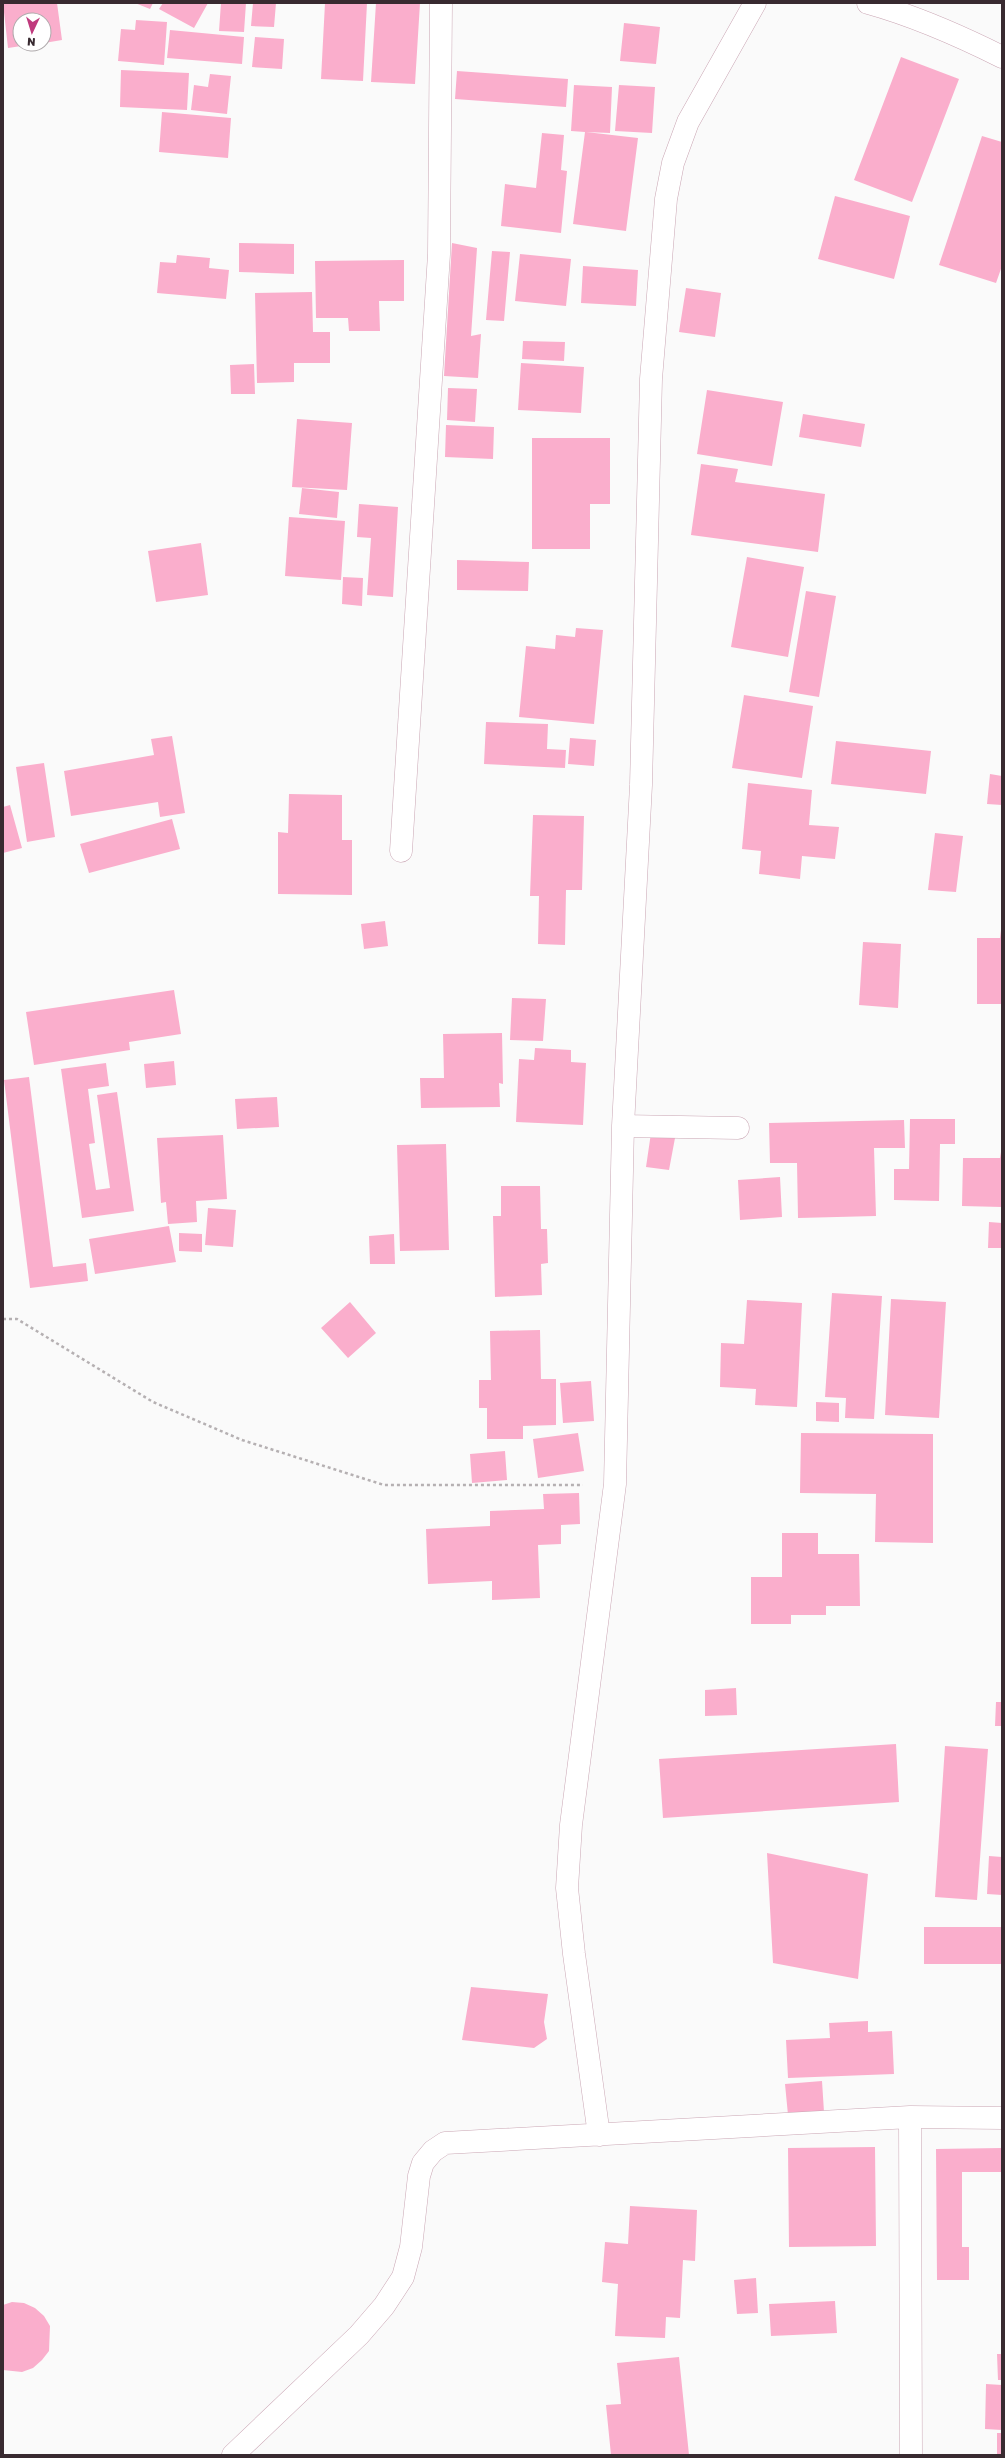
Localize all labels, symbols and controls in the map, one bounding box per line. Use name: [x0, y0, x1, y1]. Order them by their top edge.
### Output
north arrow: [12, 12, 52, 52]
text: N: [27, 36, 36, 49]

